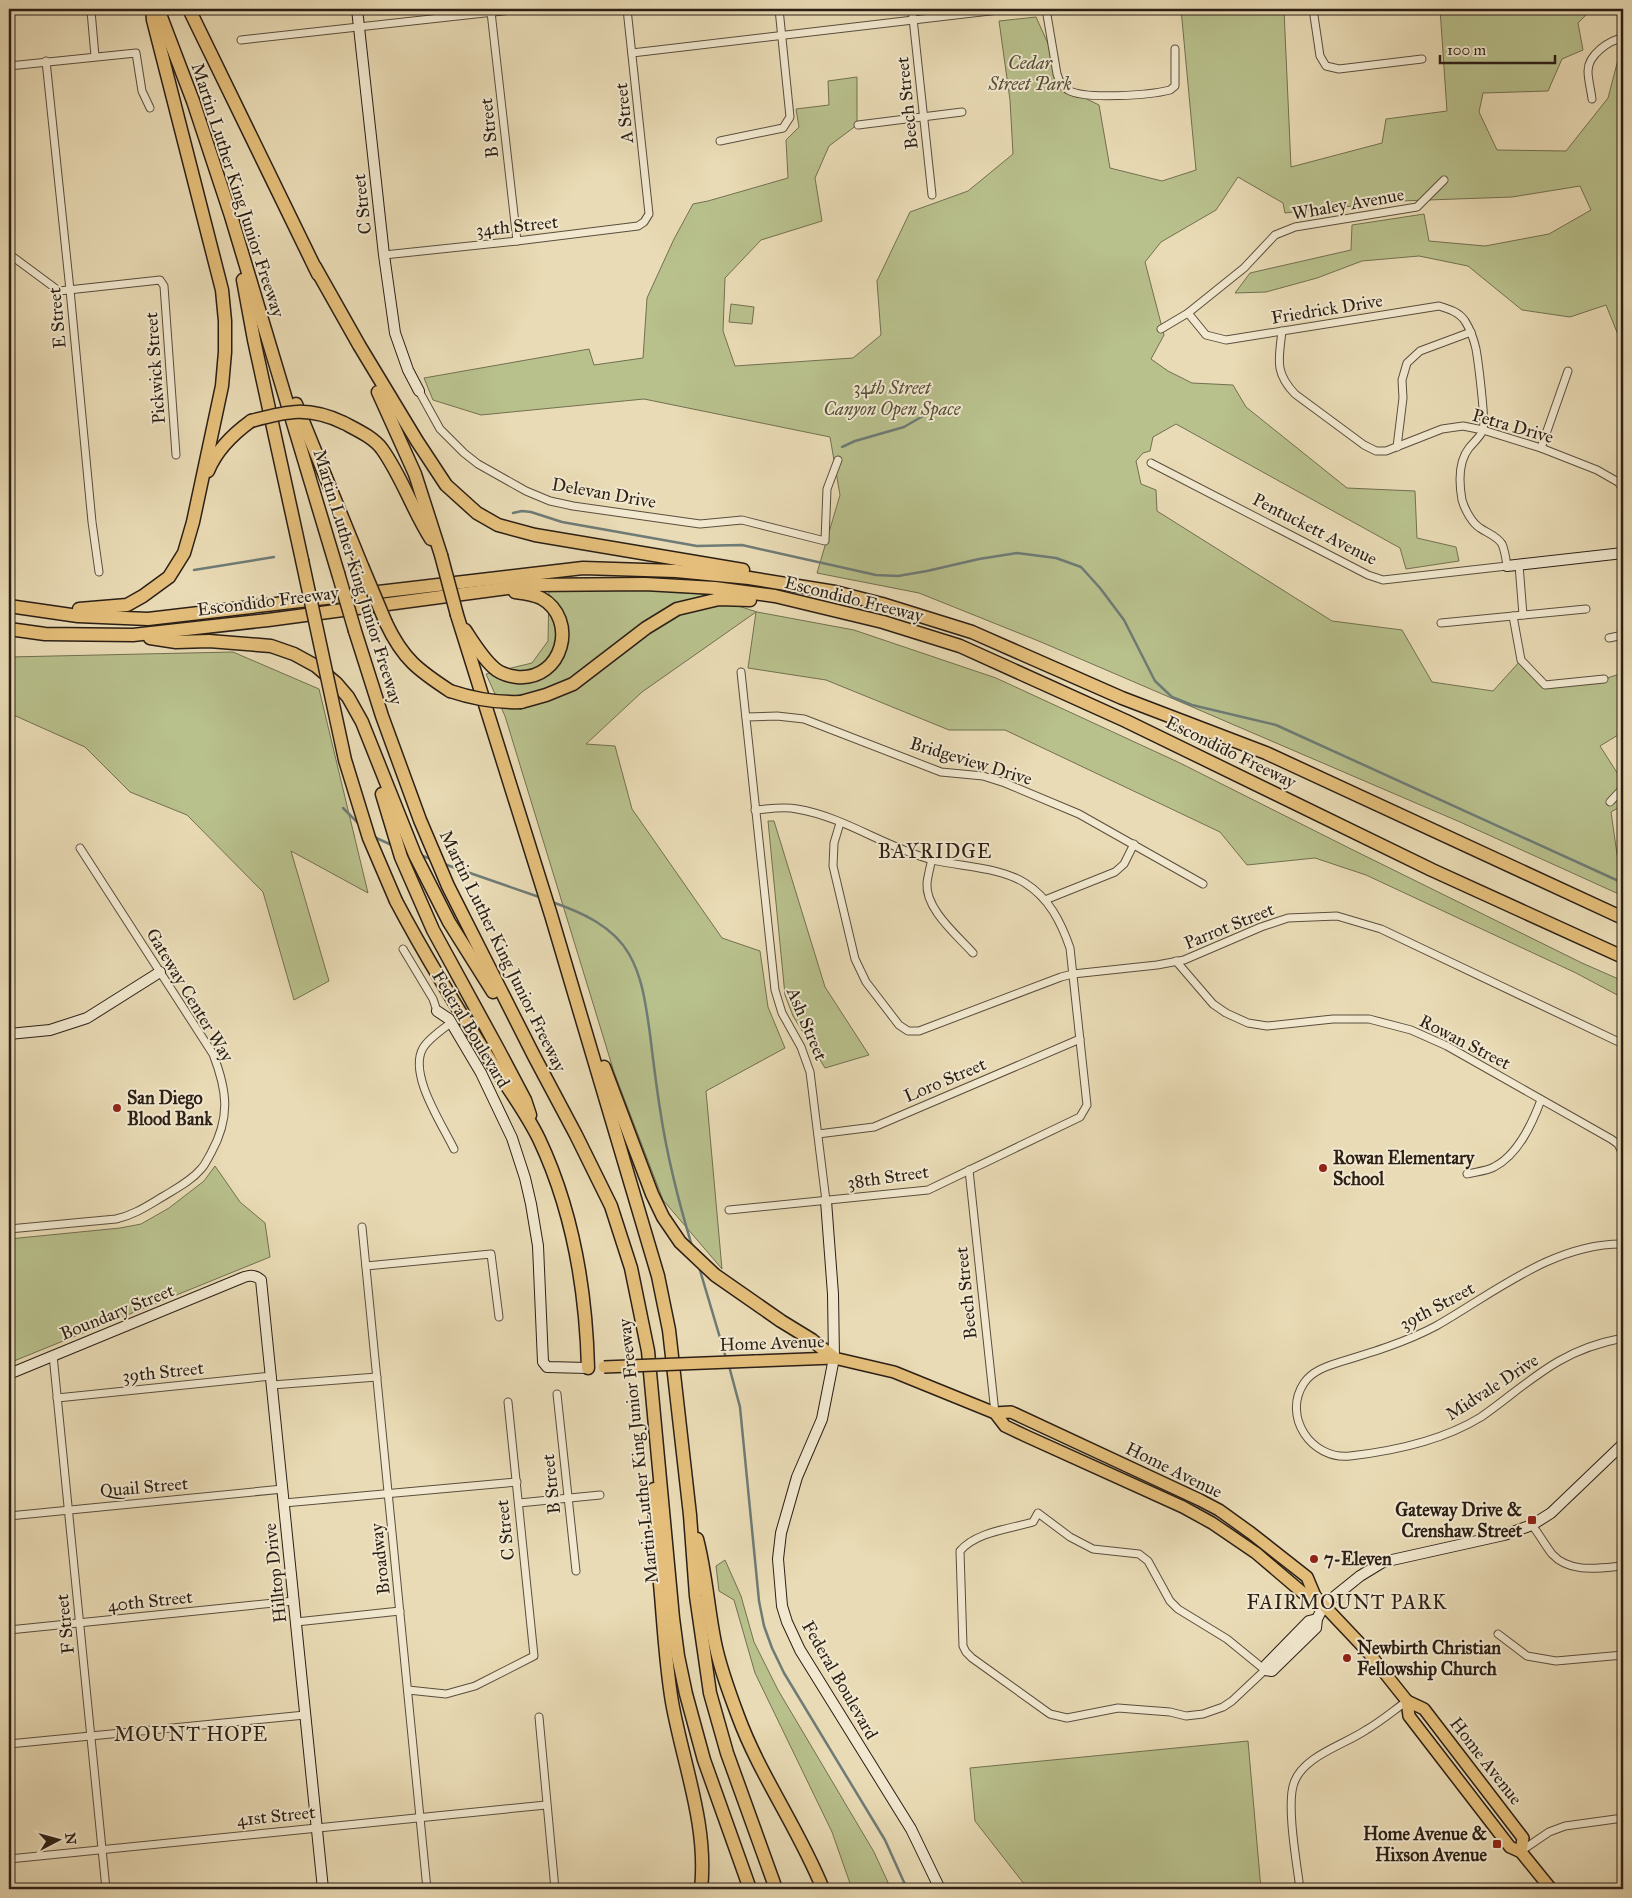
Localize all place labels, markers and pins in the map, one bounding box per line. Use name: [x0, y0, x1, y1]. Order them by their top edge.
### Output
place label: San Diego Blood Bank: [127, 1087, 213, 1130]
marker: San Diego Blood Bank: [111, 1102, 123, 1114]
place label: Rowan Elementary School: [1333, 1147, 1476, 1190]
marker: Rowan Elementary School: [1317, 1162, 1329, 1174]
place label: Gateway Drive & Crenshaw Street: [1395, 1499, 1523, 1542]
marker: Gateway Drive & Crenshaw Street: [1526, 1514, 1538, 1526]
place label: 7-Eleven: [1324, 1548, 1392, 1570]
marker: 7-Eleven: [1308, 1553, 1320, 1565]
place label: Newbirth Christian Fellowship Church: [1357, 1637, 1501, 1681]
marker: Newbirth Christian Fellowship Church: [1341, 1652, 1353, 1664]
place label: Home Avenue & Hixson Avenue: [1363, 1823, 1487, 1866]
marker: Home Avenue & Hixson Avenue: [1491, 1838, 1503, 1850]

